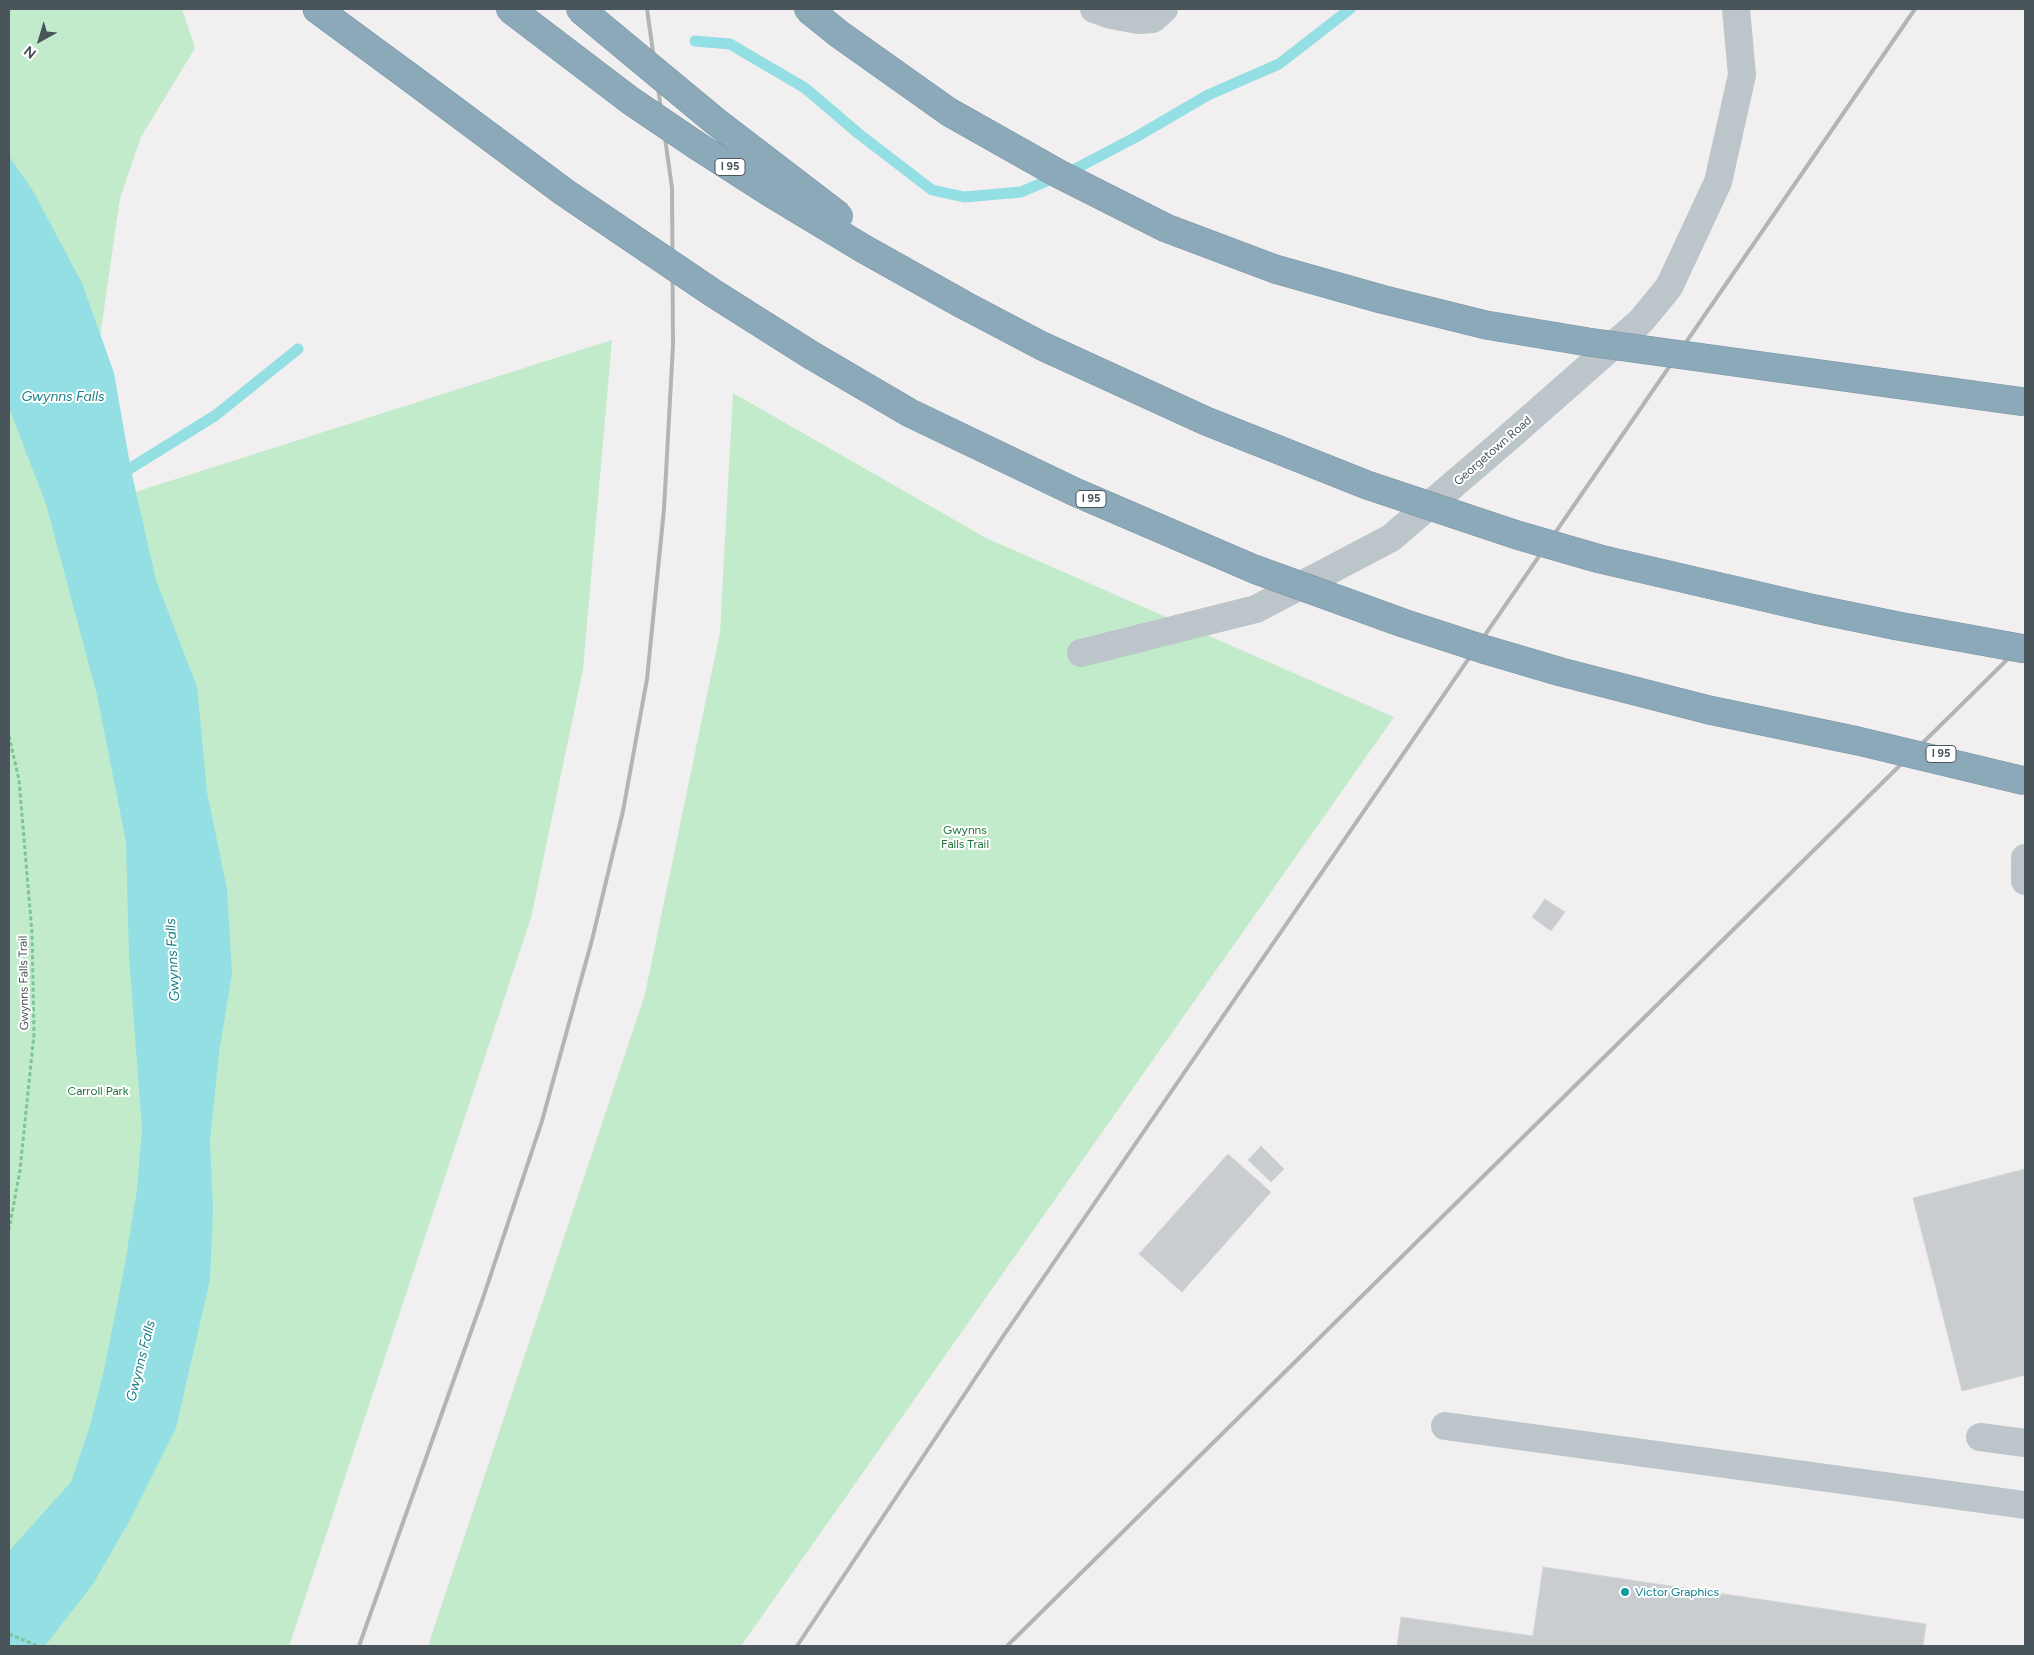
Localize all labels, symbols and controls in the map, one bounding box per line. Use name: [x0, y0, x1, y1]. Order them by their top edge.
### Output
north arrow: [15, 15, 65, 65]
text: N: [21, 42, 40, 62]
road number: I 95: [715, 158, 745, 176]
water label: Gwynns Falls: [21, 389, 105, 405]
street label: Georgetown Road: [1451, 413, 1535, 489]
road number: I 95: [1076, 490, 1106, 508]
road number: I 95: [1926, 746, 1956, 762]
park label: Gwynns Falls Trail: [941, 823, 989, 851]
water label: Gwynns Falls: [162, 918, 184, 1002]
street label: Gwynns Falls Trail: [16, 935, 32, 1031]
park label: Carroll Park: [68, 1084, 128, 1098]
water label: Gwynns Falls: [123, 1319, 159, 1403]
place label: Victor Graphics: [1635, 1585, 1719, 1599]
marker: Victor Graphics: [1619, 1586, 1631, 1598]

